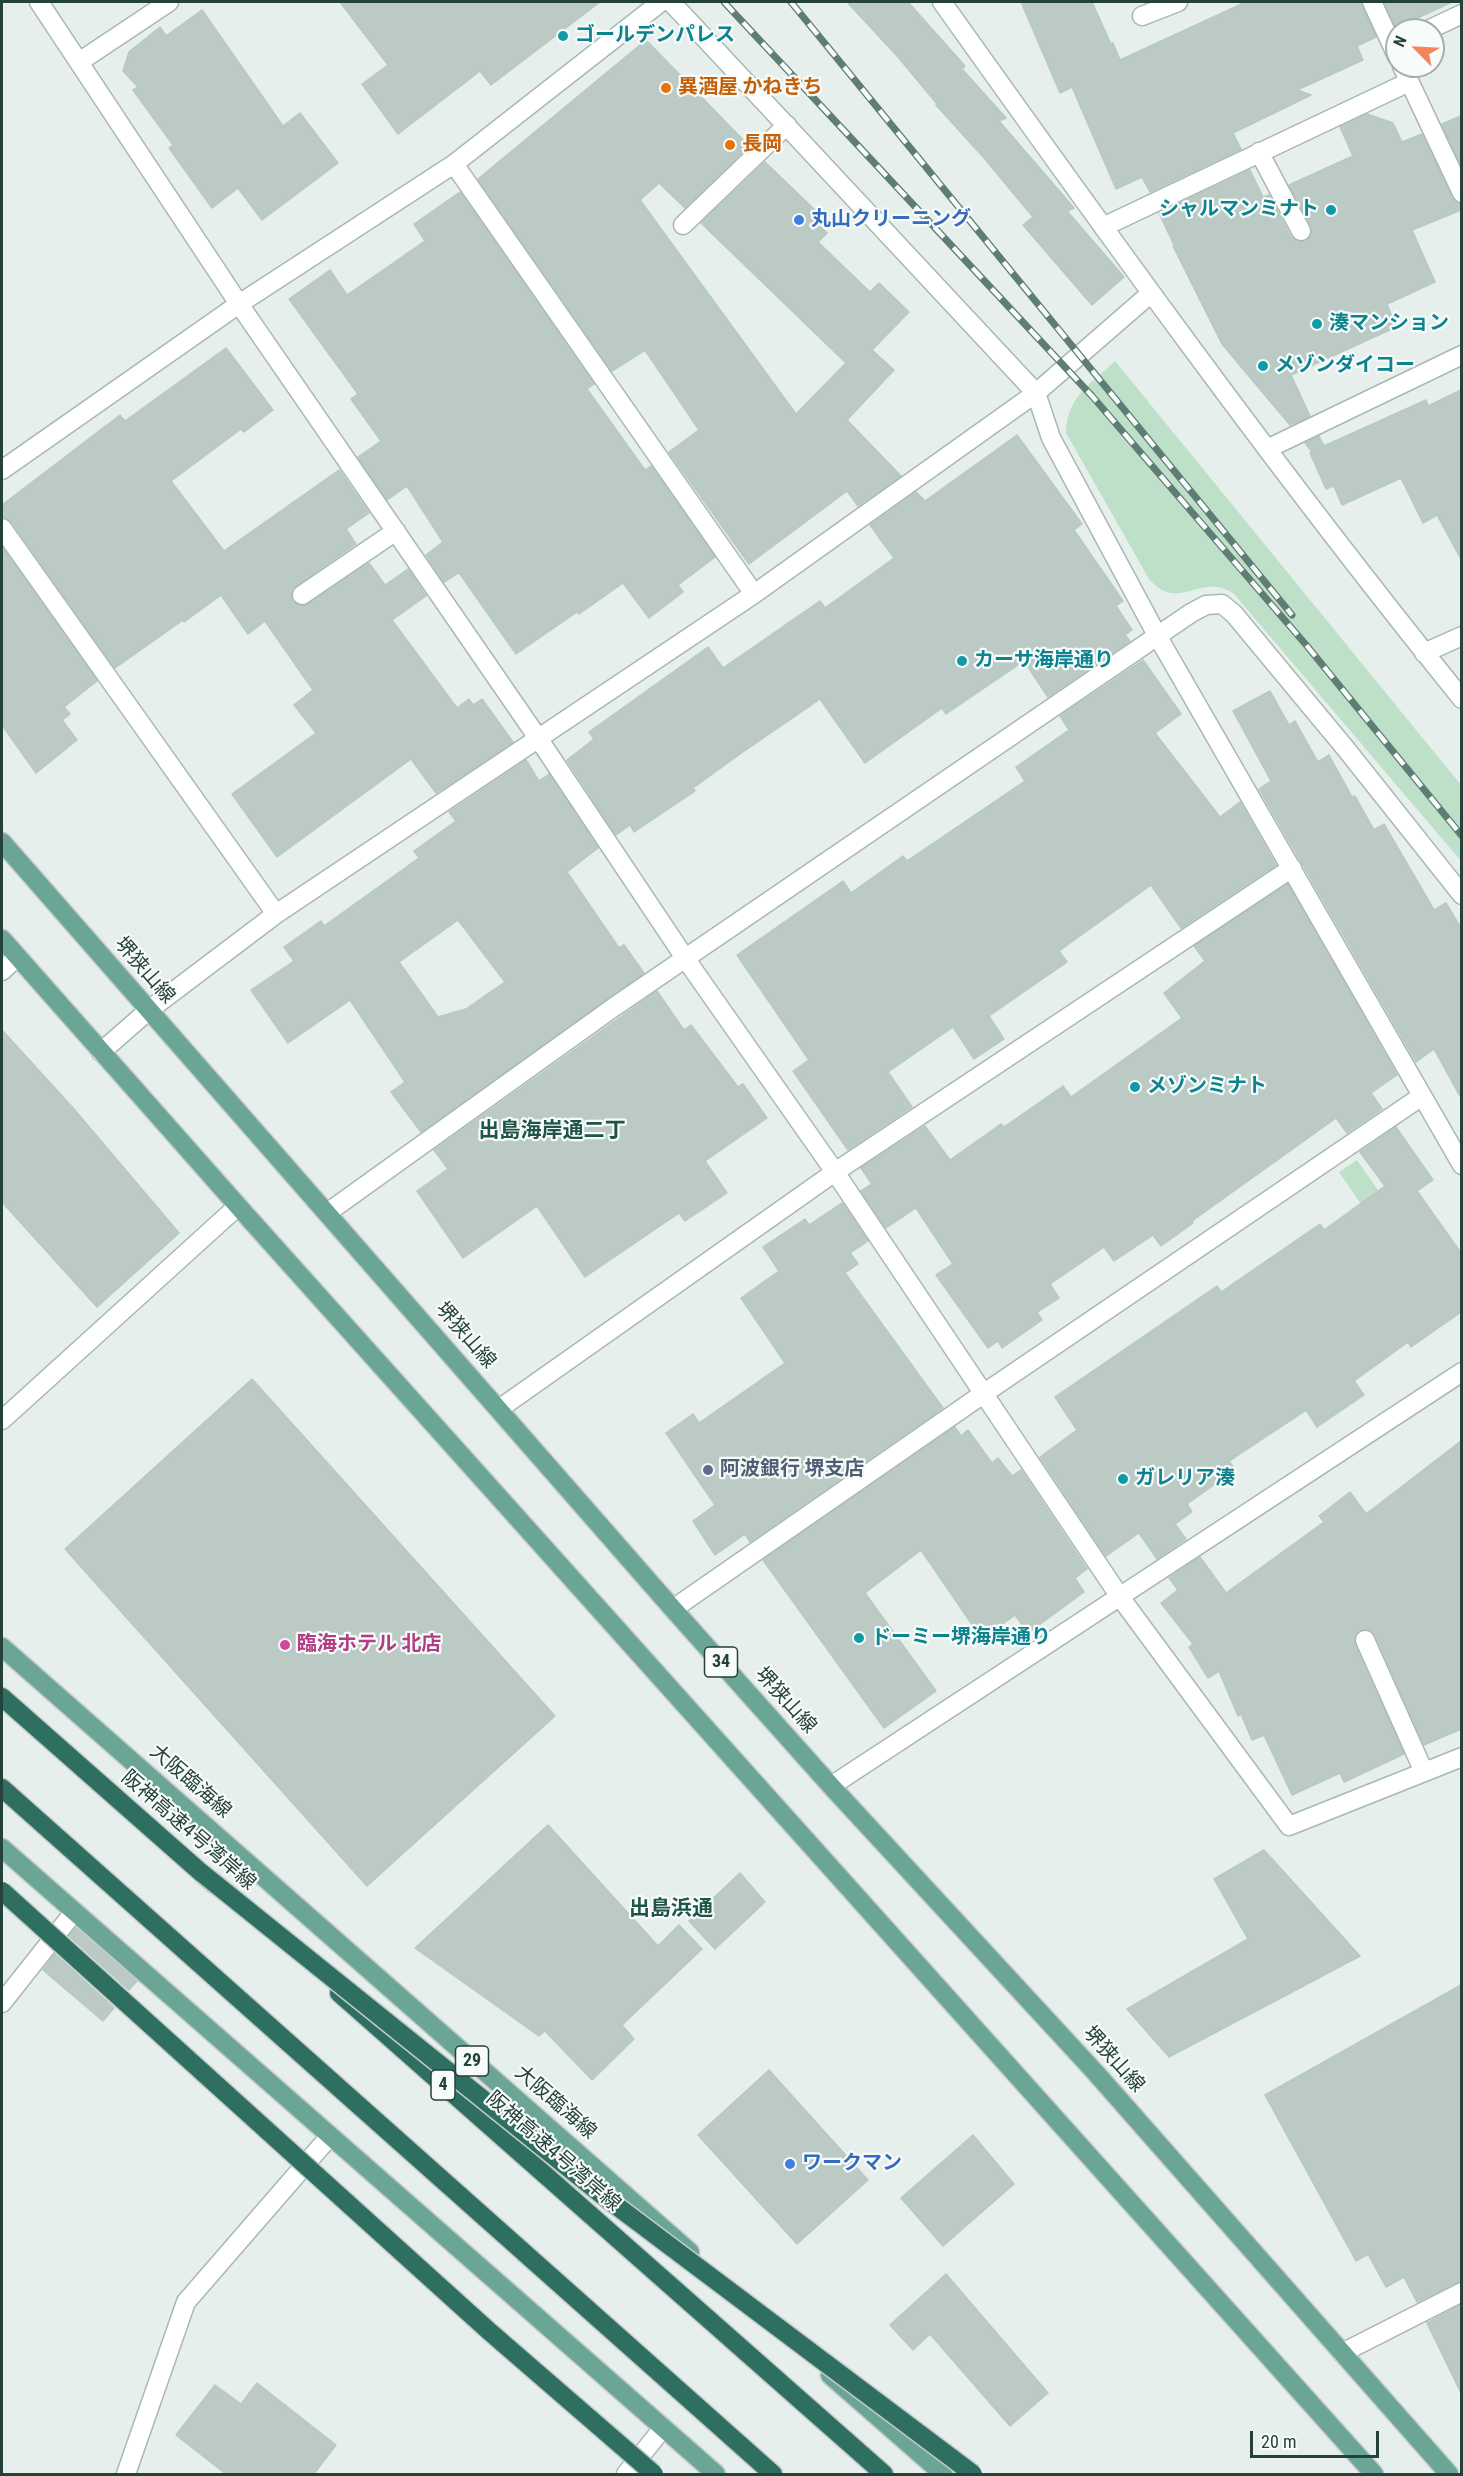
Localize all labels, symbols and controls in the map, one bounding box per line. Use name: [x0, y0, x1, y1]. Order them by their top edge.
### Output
north arrow: [1385, 18, 1445, 78]
place label: ゴールデンパレス: [575, 24, 735, 48]
marker: ゴールデンパレス: [556, 29, 570, 43]
text: N: [1389, 33, 1411, 50]
place label: 異酒屋 かねきち: [678, 76, 823, 100]
marker: 異酒屋 かねきち: [659, 81, 673, 95]
place label: 長岡: [742, 133, 782, 157]
marker: 長岡: [723, 138, 737, 152]
place label: シャルマンミナト: [1159, 198, 1319, 222]
marker: シャルマンミナト: [1324, 203, 1338, 217]
place label: 丸山クリーニング: [811, 208, 971, 232]
marker: 丸山クリーニング: [792, 213, 806, 227]
place label: 湊マンション: [1329, 312, 1449, 336]
marker: 湊マンション: [1310, 317, 1324, 331]
place label: メゾンダイコー: [1275, 354, 1415, 378]
marker: メゾンダイコー: [1256, 359, 1270, 373]
place label: カーサ海岸通り: [974, 649, 1114, 673]
marker: カーサ海岸通り: [955, 654, 969, 668]
street label: 堺狭山線: [109, 933, 179, 1009]
place label: メゾンミナト: [1147, 1075, 1267, 1099]
marker: メゾンミナト: [1128, 1080, 1142, 1094]
district label: 出島海岸通二丁: [479, 1119, 625, 1145]
street label: 堺狭山線: [430, 1298, 500, 1374]
place label: 阿波銀行 堺支店: [720, 1458, 865, 1482]
marker: 阿波銀行 堺支店: [701, 1463, 715, 1477]
place label: ガレリア湊: [1135, 1467, 1235, 1491]
marker: ガレリア湊: [1116, 1472, 1130, 1486]
place label: ドーミー堺海岸通り: [871, 1626, 1051, 1650]
marker: ドーミー堺海岸通り: [852, 1631, 866, 1645]
place label: 臨海ホテル 北店: [297, 1633, 442, 1657]
marker: 臨海ホテル 北店: [278, 1638, 292, 1652]
road number: 34: [704, 1647, 738, 1677]
street label: 堺狭山線: [749, 1663, 821, 1739]
street label: 大阪臨海線: [144, 1740, 236, 1824]
street label: 阪神高速4号湾岸線: [116, 1766, 260, 1896]
district label: 出島浜通: [629, 1897, 713, 1923]
street label: 堺狭山線: [1077, 2022, 1149, 2098]
road number: 29: [456, 2046, 488, 2076]
street label: 大阪臨海線: [509, 2061, 601, 2145]
road number: 4: [431, 2070, 455, 2100]
street label: 阪神高速4号湾岸線: [481, 2087, 625, 2217]
place label: ワークマン: [802, 2152, 902, 2176]
marker: ワークマン: [783, 2157, 797, 2171]
scale bar: [1253, 2419, 1382, 2457]
text: 20 m: [1261, 2431, 1296, 2452]

